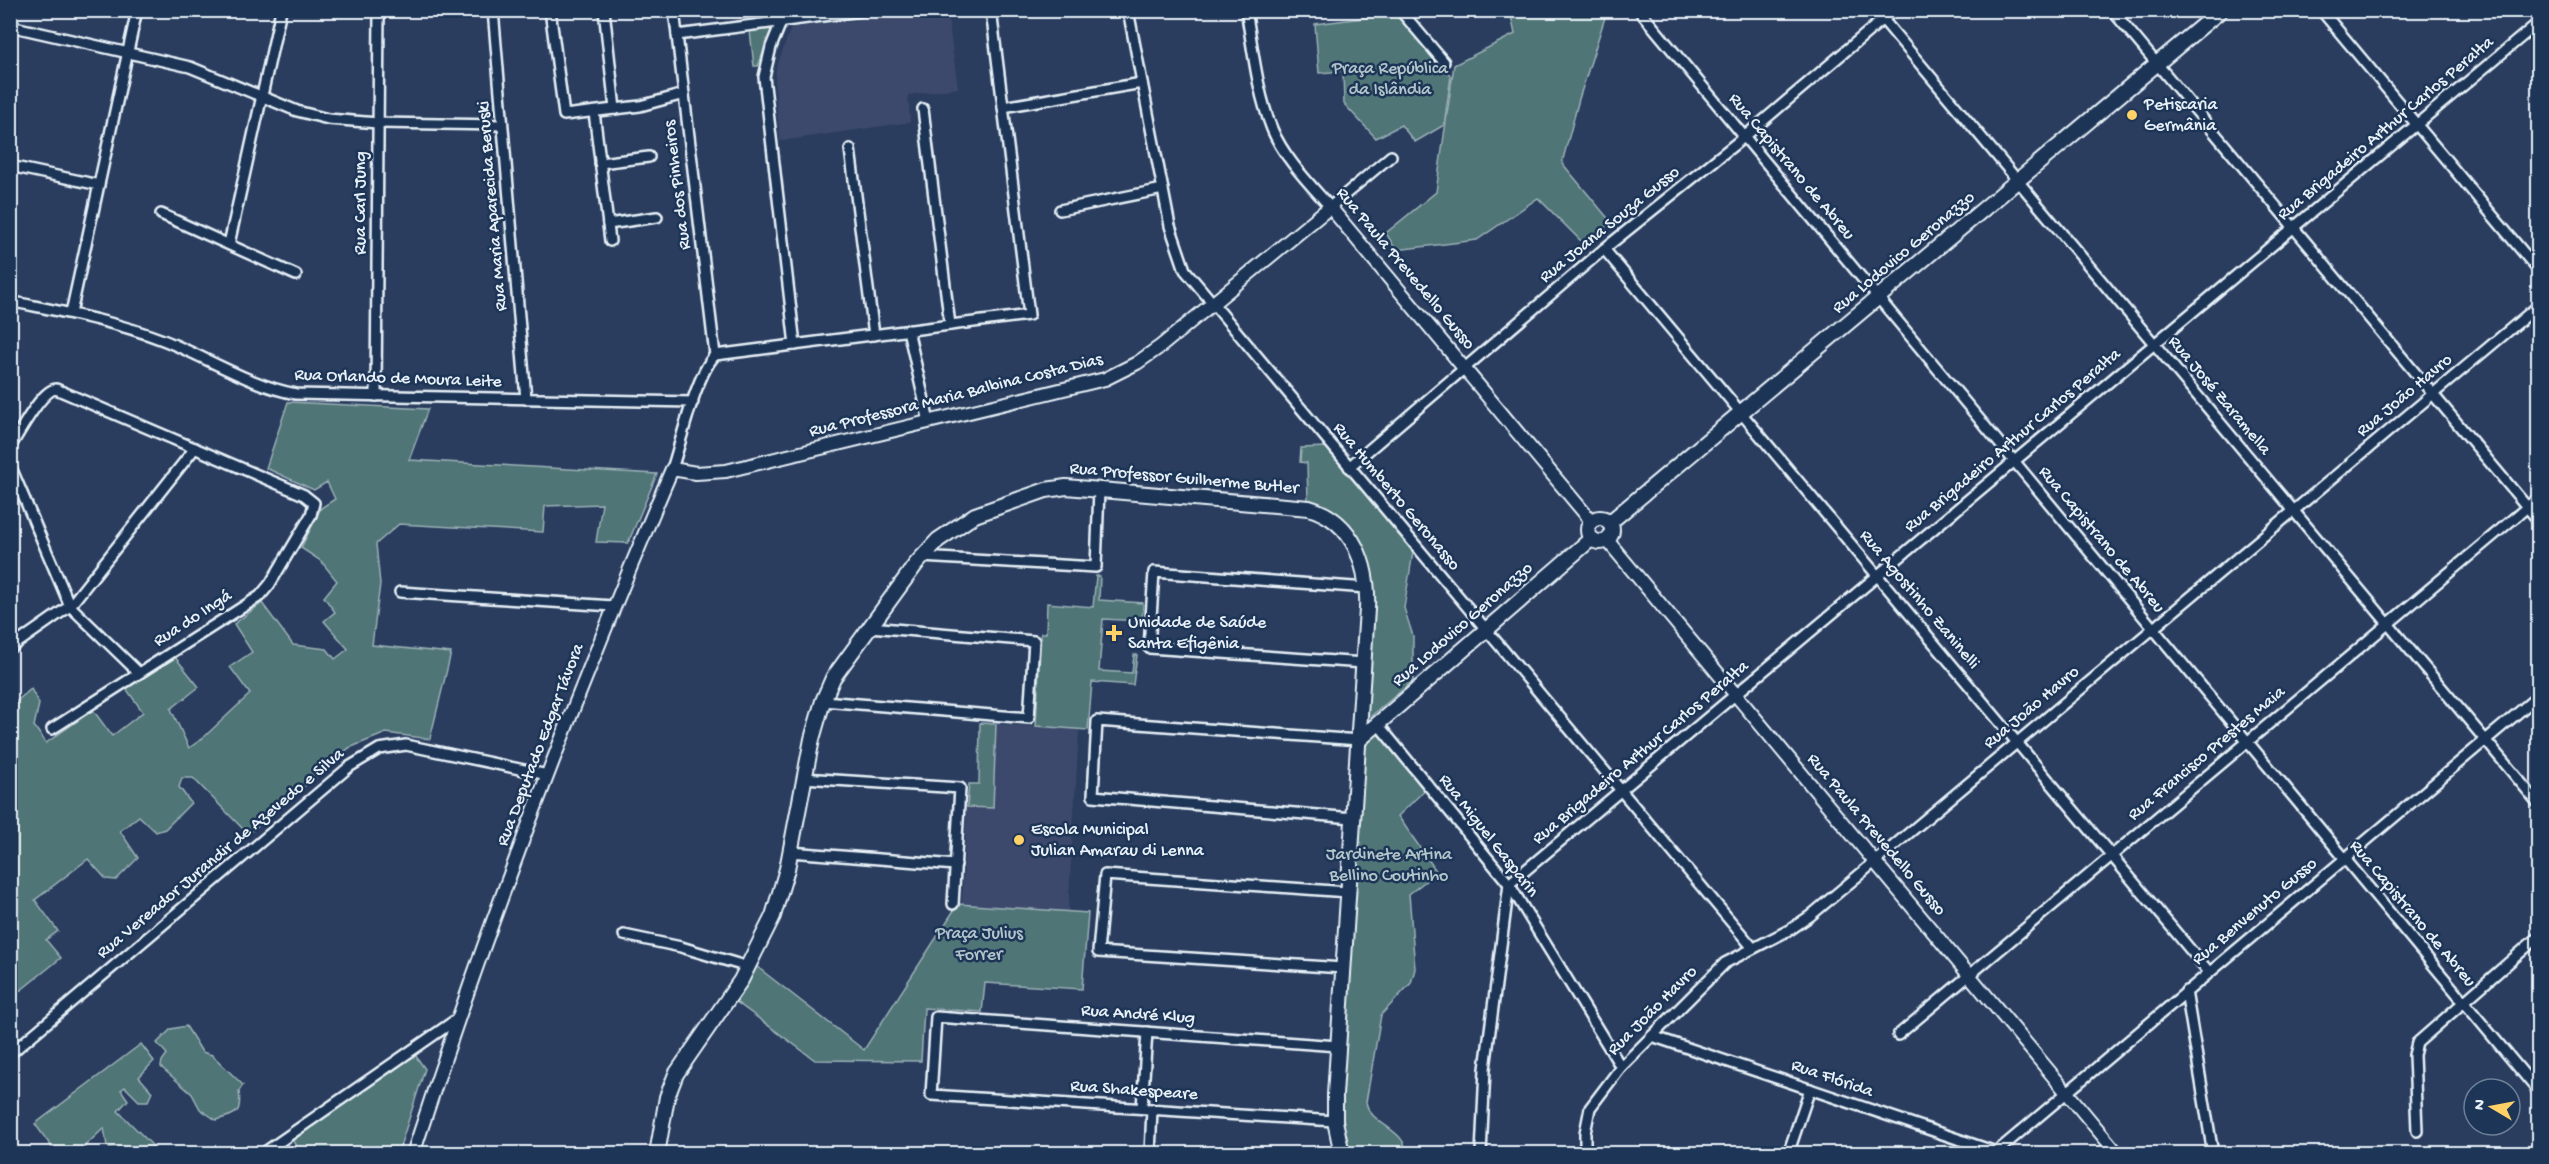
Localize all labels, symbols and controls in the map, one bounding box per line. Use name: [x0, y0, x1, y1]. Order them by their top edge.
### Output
street label: Rua Brigadeiro Arthur Carlos Peralta: [2274, 32, 2499, 226]
park label: Praça República da Islândia: [1331, 59, 1449, 101]
street label: Rua Capistrano de Abreu: [1723, 89, 1859, 245]
place label: Petiscaria Germânia: [2143, 95, 2218, 137]
street label: Rua Maria Aparecida Beruski: [473, 100, 513, 312]
marker: Petiscaria Germânia: [2125, 108, 2139, 122]
street label: Rua dos Pinheiros: [659, 118, 696, 251]
street label: Rua Carl Jung: [351, 151, 372, 255]
street label: Rua Joana Souza Gusso: [1536, 162, 1684, 288]
street label: Rua Paula Prevedello Gusso: [1331, 184, 1479, 354]
street label: Rua Lodovico Geronazzo: [1828, 187, 1980, 319]
street label: Rua José Zaramella: [2163, 332, 2276, 461]
street label: Rua Brigadeiro Arthur Carlos Peralta: [1901, 344, 2126, 538]
street label: Rua Professora Maria Balbina Costa Dias: [807, 349, 1106, 443]
street label: Rua João Havro: [2353, 350, 2457, 442]
street label: Rua Orlando de Moura Leite: [294, 365, 503, 393]
street label: Rua Humberto Geronasso: [1328, 419, 1464, 575]
street label: Rua Professor Guilherme Butler: [1069, 459, 1301, 500]
street label: Rua Capistrano de Abreu: [2033, 462, 2169, 618]
street label: Rua Agostinho Zaninelli: [1854, 526, 1984, 674]
street label: Rua Lodovico Geronazzo: [1388, 558, 1538, 692]
street label: Rua do Ingá: [150, 585, 237, 652]
place label: Unidade de Saúde Santa Efigênia: [1128, 613, 1267, 655]
marker: Unidade de Saúde Santa Efigênia: [1105, 624, 1123, 642]
street label: Rua Deputado Edgar Távora: [493, 640, 590, 849]
street label: Rua Brigadeiro Arthur Carlos Peralta: [1529, 656, 1754, 850]
street label: Rua João Havro: [1980, 662, 2084, 754]
street label: Rua Francisco Prestes Maia: [2124, 681, 2291, 826]
street label: Rua Vereador Jurandir de Azevedo e Silva: [93, 744, 350, 964]
street label: Rua Paula Prevedello Gusso: [1802, 750, 1950, 920]
street label: Rua Miguel Gasparin: [1433, 770, 1543, 902]
place label: Escola Municipal Julian Amarau di Lenna: [1031, 820, 1205, 862]
marker: Escola Municipal Julian Amarau di Lenna: [1012, 833, 1026, 847]
street label: Rua Capistrano de Abreu: [2344, 836, 2480, 992]
park label: Jardinete Artina Bellino Coutinho: [1326, 845, 1453, 887]
street label: Rua Benvenuto Gusso: [2188, 854, 2322, 970]
park label: Praça Julius Forrer: [934, 924, 1024, 966]
street label: Rua João Havro: [1604, 962, 1702, 1060]
street label: Rua André Klug: [1080, 1001, 1196, 1029]
street label: Rua Flórida: [1788, 1055, 1877, 1103]
street label: Rua Shakespeare: [1069, 1076, 1199, 1106]
north arrow: [2462, 1077, 2522, 1137]
text: N: [2470, 1098, 2491, 1112]

